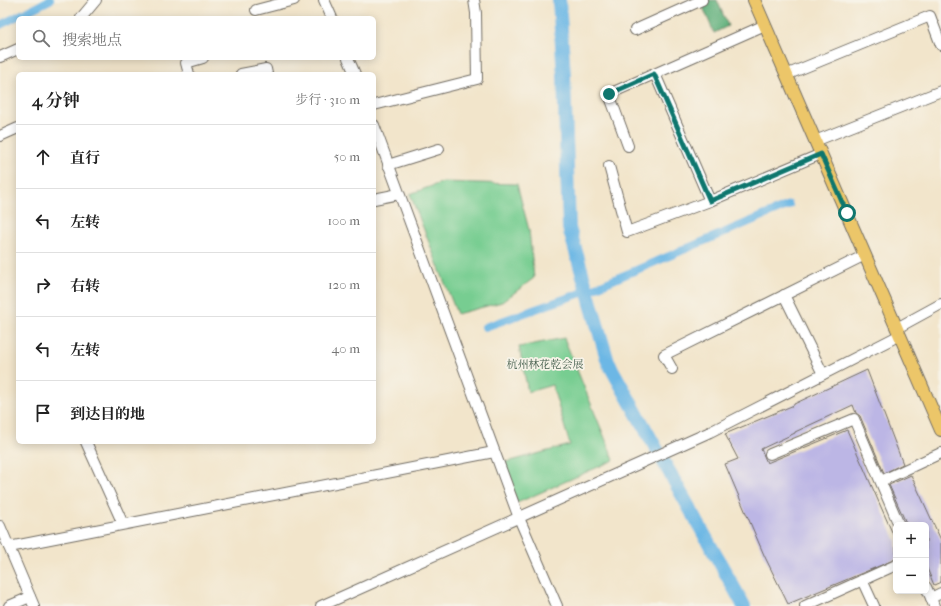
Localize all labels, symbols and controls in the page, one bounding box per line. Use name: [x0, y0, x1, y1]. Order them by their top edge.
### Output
search box: [16, 16, 376, 60]
icon: search: [30, 27, 52, 49]
text: 搜索地点: [62, 31, 122, 49]
route end: [600, 85, 618, 103]
text: 4 分钟: [32, 90, 80, 110]
text: 步行 · 310 m: [295, 92, 360, 107]
icon: ahead: [32, 146, 54, 168]
text: 直行: [70, 149, 100, 167]
text: 50 m: [334, 149, 360, 164]
route start: [838, 204, 856, 222]
icon: left: [32, 210, 54, 232]
text: 左转: [70, 213, 100, 231]
text: 100 m: [327, 213, 360, 228]
icon: right: [32, 274, 54, 296]
text: 右转: [70, 277, 100, 295]
text: 120 m: [328, 277, 360, 292]
icon: left: [32, 338, 54, 360]
text: 左转: [70, 341, 100, 359]
text: 40 m: [332, 341, 360, 356]
park label: 杭州林花乾会展: [507, 358, 584, 371]
icon: arrive: [32, 402, 54, 424]
text: 到达目的地: [70, 405, 145, 423]
map controls: [893, 522, 929, 594]
button: +: [893, 522, 929, 558]
button: −: [893, 558, 929, 594]

